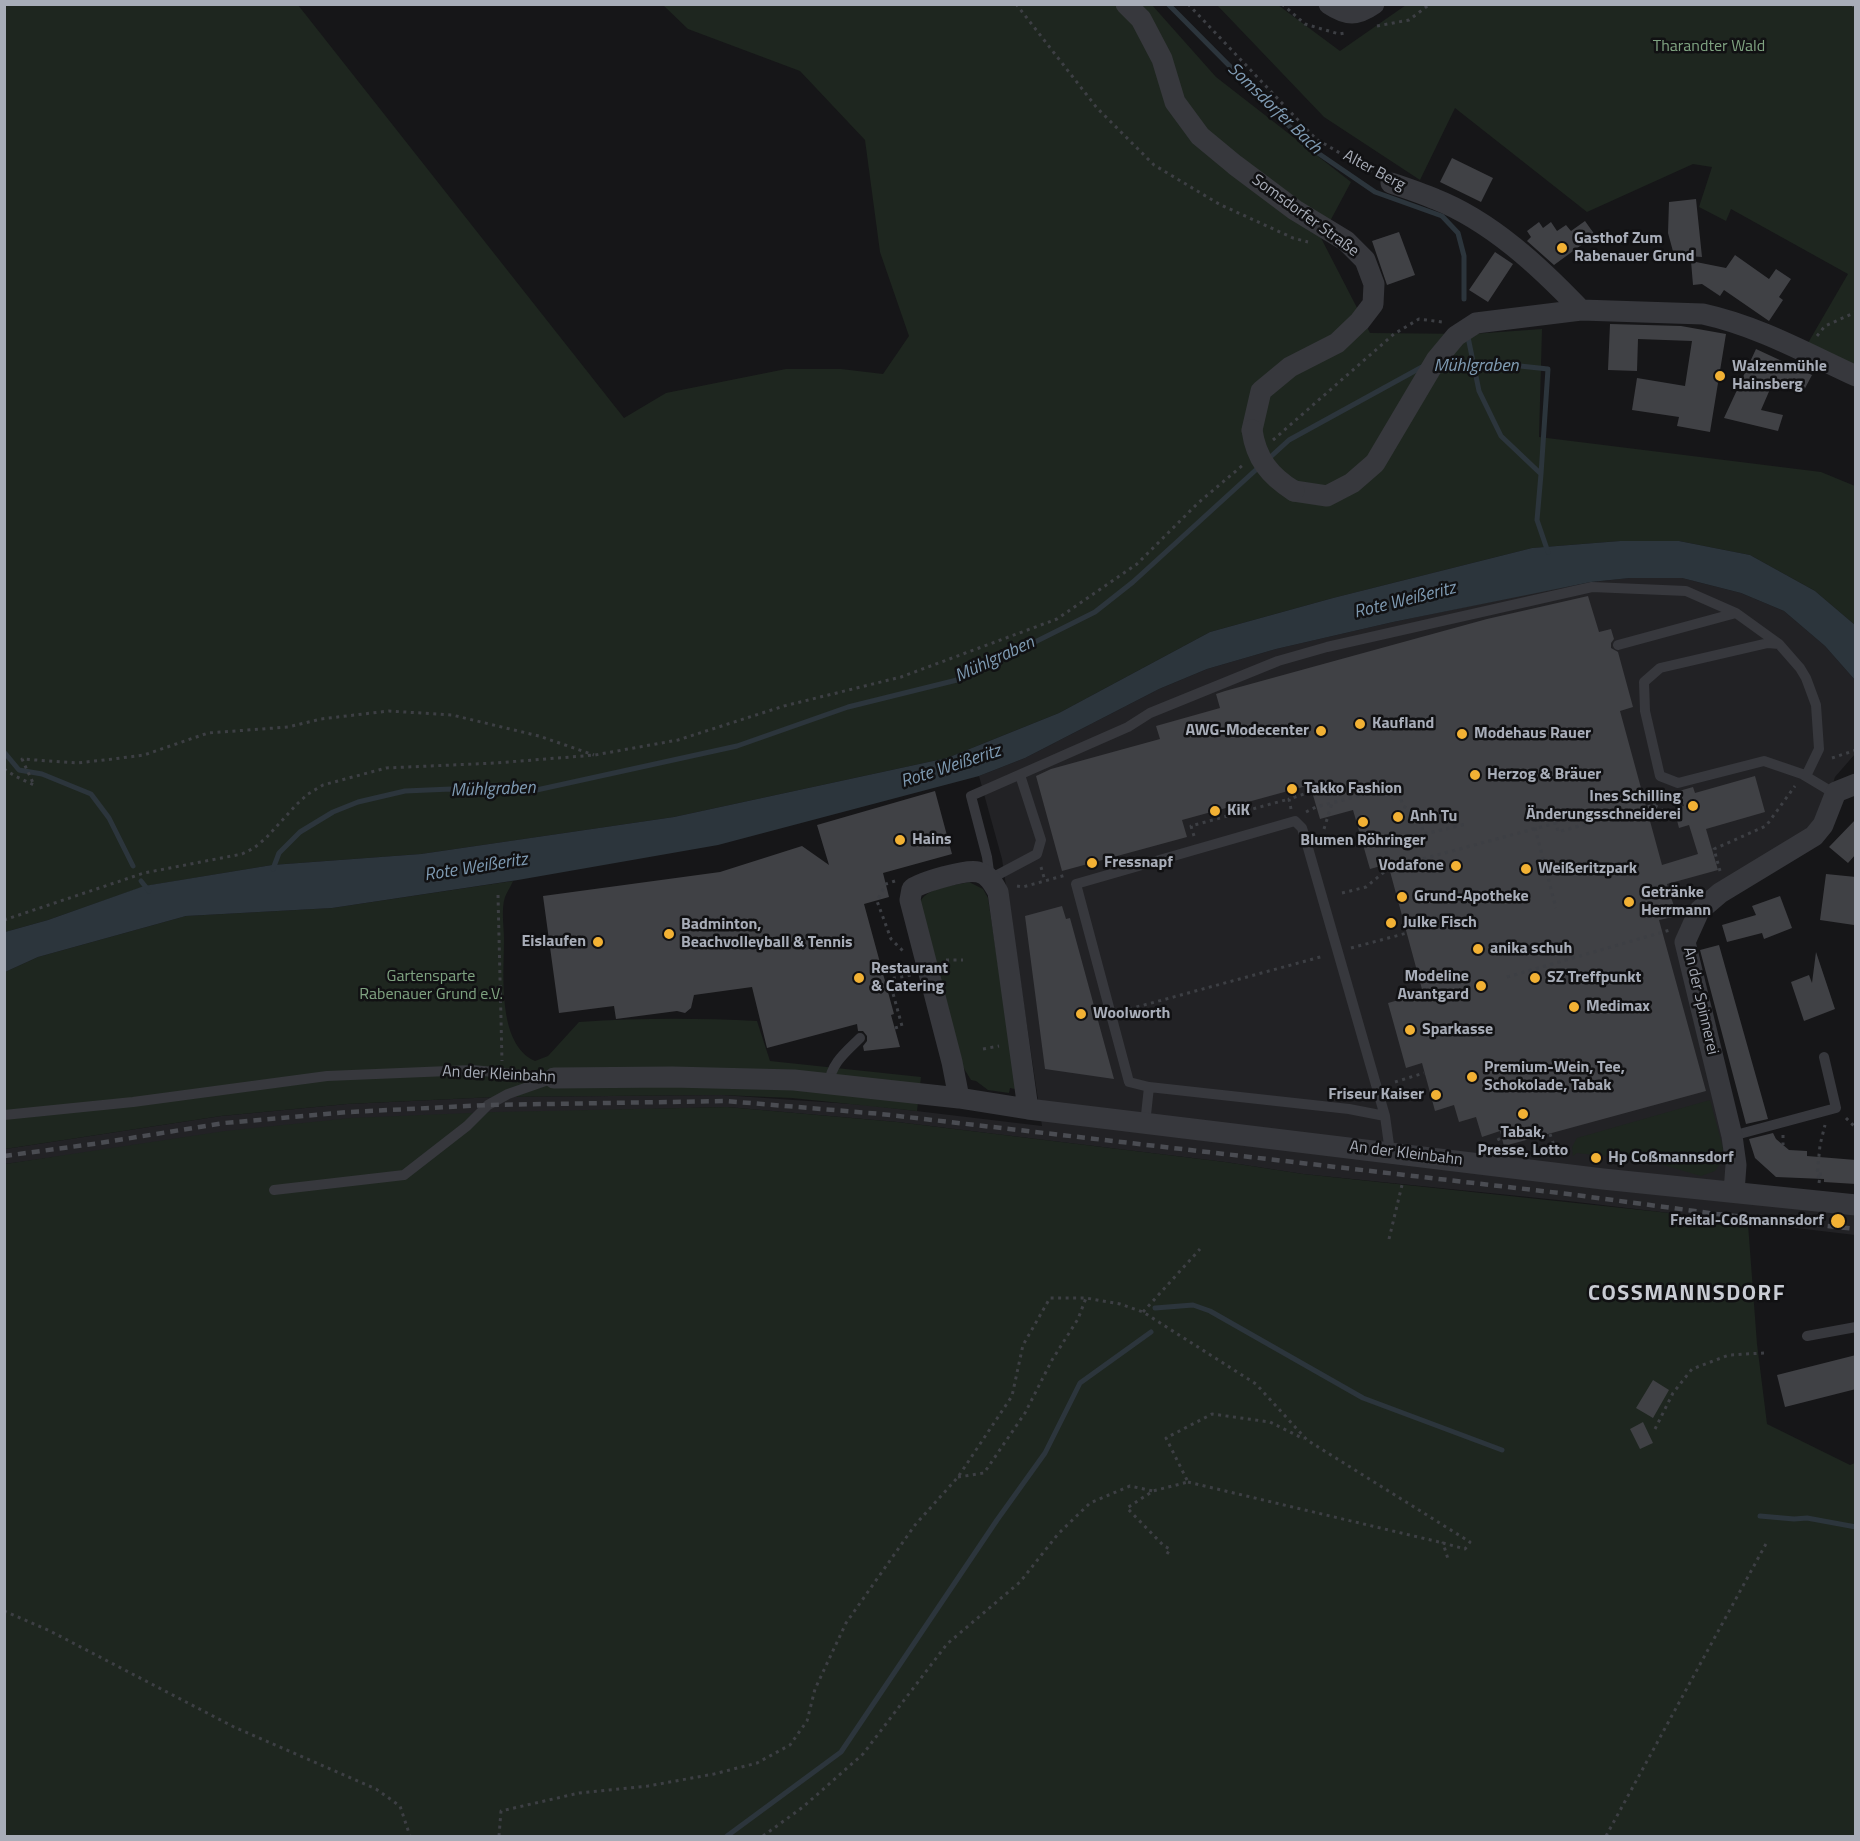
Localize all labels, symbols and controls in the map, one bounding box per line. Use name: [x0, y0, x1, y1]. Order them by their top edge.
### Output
park label: Tharandter Wald: [1653, 37, 1765, 57]
water label: Somsdorfer Bach: [1223, 59, 1325, 159]
street label: Alter Berg: [1340, 147, 1408, 195]
street label: Somsdorfer Straße: [1248, 171, 1362, 261]
place label: Gasthof Zum Rabenauer Grund: [1574, 229, 1695, 267]
marker: Gasthof Zum Rabenauer Grund: [1555, 241, 1569, 255]
water label: Mühlgraben: [1434, 356, 1518, 378]
place label: Walzenmühle Hainsberg: [1732, 357, 1827, 395]
marker: Walzenmühle Hainsberg: [1713, 369, 1727, 383]
water label: Rote Weißeritz: [1352, 578, 1458, 624]
water label: Mühlgraben: [952, 632, 1038, 688]
place label: Kaufland: [1372, 714, 1434, 734]
marker: Kaufland: [1353, 717, 1367, 731]
place label: AWG-Modecenter: [1185, 721, 1309, 741]
marker: AWG-Modecenter: [1314, 724, 1328, 738]
place label: Modehaus Rauer: [1474, 724, 1591, 744]
marker: Modehaus Rauer: [1455, 727, 1469, 741]
water label: Rote Weißeritz: [898, 741, 1004, 793]
place label: Herzog & Bräuer: [1487, 765, 1601, 785]
marker: Herzog & Bräuer: [1468, 768, 1482, 782]
water label: Mühlgraben: [450, 778, 536, 802]
place label: Takko Fashion: [1304, 779, 1402, 799]
marker: Takko Fashion: [1285, 782, 1299, 796]
place label: Ines Schilling Änderungsschneiderei: [1526, 787, 1681, 825]
marker: Ines Schilling Änderungsschneiderei: [1686, 799, 1700, 813]
place label: KiK: [1227, 801, 1250, 821]
marker: KiK: [1208, 804, 1222, 818]
place label: Anh Tu: [1410, 807, 1457, 827]
marker: Anh Tu: [1391, 810, 1405, 824]
marker: Blumen Röhringer: [1356, 815, 1370, 829]
place label: Hains: [912, 830, 952, 850]
place label: Blumen Röhringer: [1300, 831, 1426, 851]
marker: Hains: [893, 833, 907, 847]
water label: Rote Weißeritz: [423, 849, 529, 887]
place label: Fressnapf: [1104, 853, 1173, 873]
marker: Fressnapf: [1085, 856, 1099, 870]
place label: Vodafone: [1378, 856, 1444, 876]
marker: Vodafone: [1449, 859, 1463, 873]
place label: Weißeritzpark: [1538, 859, 1637, 879]
marker: Weißeritzpark: [1519, 862, 1533, 876]
place label: Getränke Herrmann: [1641, 883, 1711, 921]
place label: Grund-Apotheke: [1414, 887, 1529, 907]
marker: Grund-Apotheke: [1395, 890, 1409, 904]
marker: Getränke Herrmann: [1622, 895, 1636, 909]
place label: Julke Fisch: [1403, 913, 1477, 933]
place label: Badminton, Beachvolleyball & Tennis: [681, 915, 853, 953]
marker: Julke Fisch: [1384, 916, 1398, 930]
marker: Badminton, Beachvolleyball & Tennis: [662, 927, 676, 941]
place label: Eislaufen: [521, 932, 586, 952]
marker: Eislaufen: [591, 935, 605, 949]
place label: anika schuh: [1490, 939, 1572, 959]
marker: anika schuh: [1471, 942, 1485, 956]
street label: An der Spinnerei: [1678, 945, 1722, 1057]
place label: Restaurant & Catering: [871, 959, 948, 997]
park label: Gartensparte Rabenauer Grund e.V.: [359, 967, 503, 1005]
place label: Modeline Avantgard: [1397, 967, 1469, 1005]
place label: SZ Treffpunkt: [1547, 968, 1641, 988]
marker: Restaurant & Catering: [852, 971, 866, 985]
marker: SZ Treffpunkt: [1528, 971, 1542, 985]
marker: Modeline Avantgard: [1474, 979, 1488, 993]
place label: Medimax: [1586, 997, 1650, 1017]
marker: Medimax: [1567, 1000, 1581, 1014]
place label: Woolworth: [1093, 1004, 1170, 1024]
marker: Woolworth: [1074, 1007, 1088, 1021]
place label: Sparkasse: [1422, 1020, 1493, 1040]
marker: Sparkasse: [1403, 1023, 1417, 1037]
place label: Premium-Wein, Tee, Schokolade, Tabak: [1484, 1058, 1625, 1096]
street label: An der Kleinbahn: [442, 1062, 556, 1088]
marker: Premium-Wein, Tee, Schokolade, Tabak: [1465, 1070, 1479, 1084]
place label: Friseur Kaiser: [1328, 1085, 1424, 1105]
marker: Friseur Kaiser: [1429, 1088, 1443, 1102]
marker: Tabak, Presse, Lotto: [1516, 1107, 1530, 1121]
place label: Tabak, Presse, Lotto: [1478, 1123, 1568, 1161]
street label: An der Kleinbahn: [1348, 1138, 1464, 1170]
place label: Hp Coßmannsdorf: [1608, 1148, 1734, 1168]
marker: Hp Coßmannsdorf: [1589, 1151, 1603, 1165]
place label: Freital-Coßmannsdorf: [1670, 1211, 1824, 1231]
marker: Freital-Coßmannsdorf: [1829, 1212, 1847, 1230]
district label: COSSMANNSDORF: [1588, 1282, 1786, 1308]

